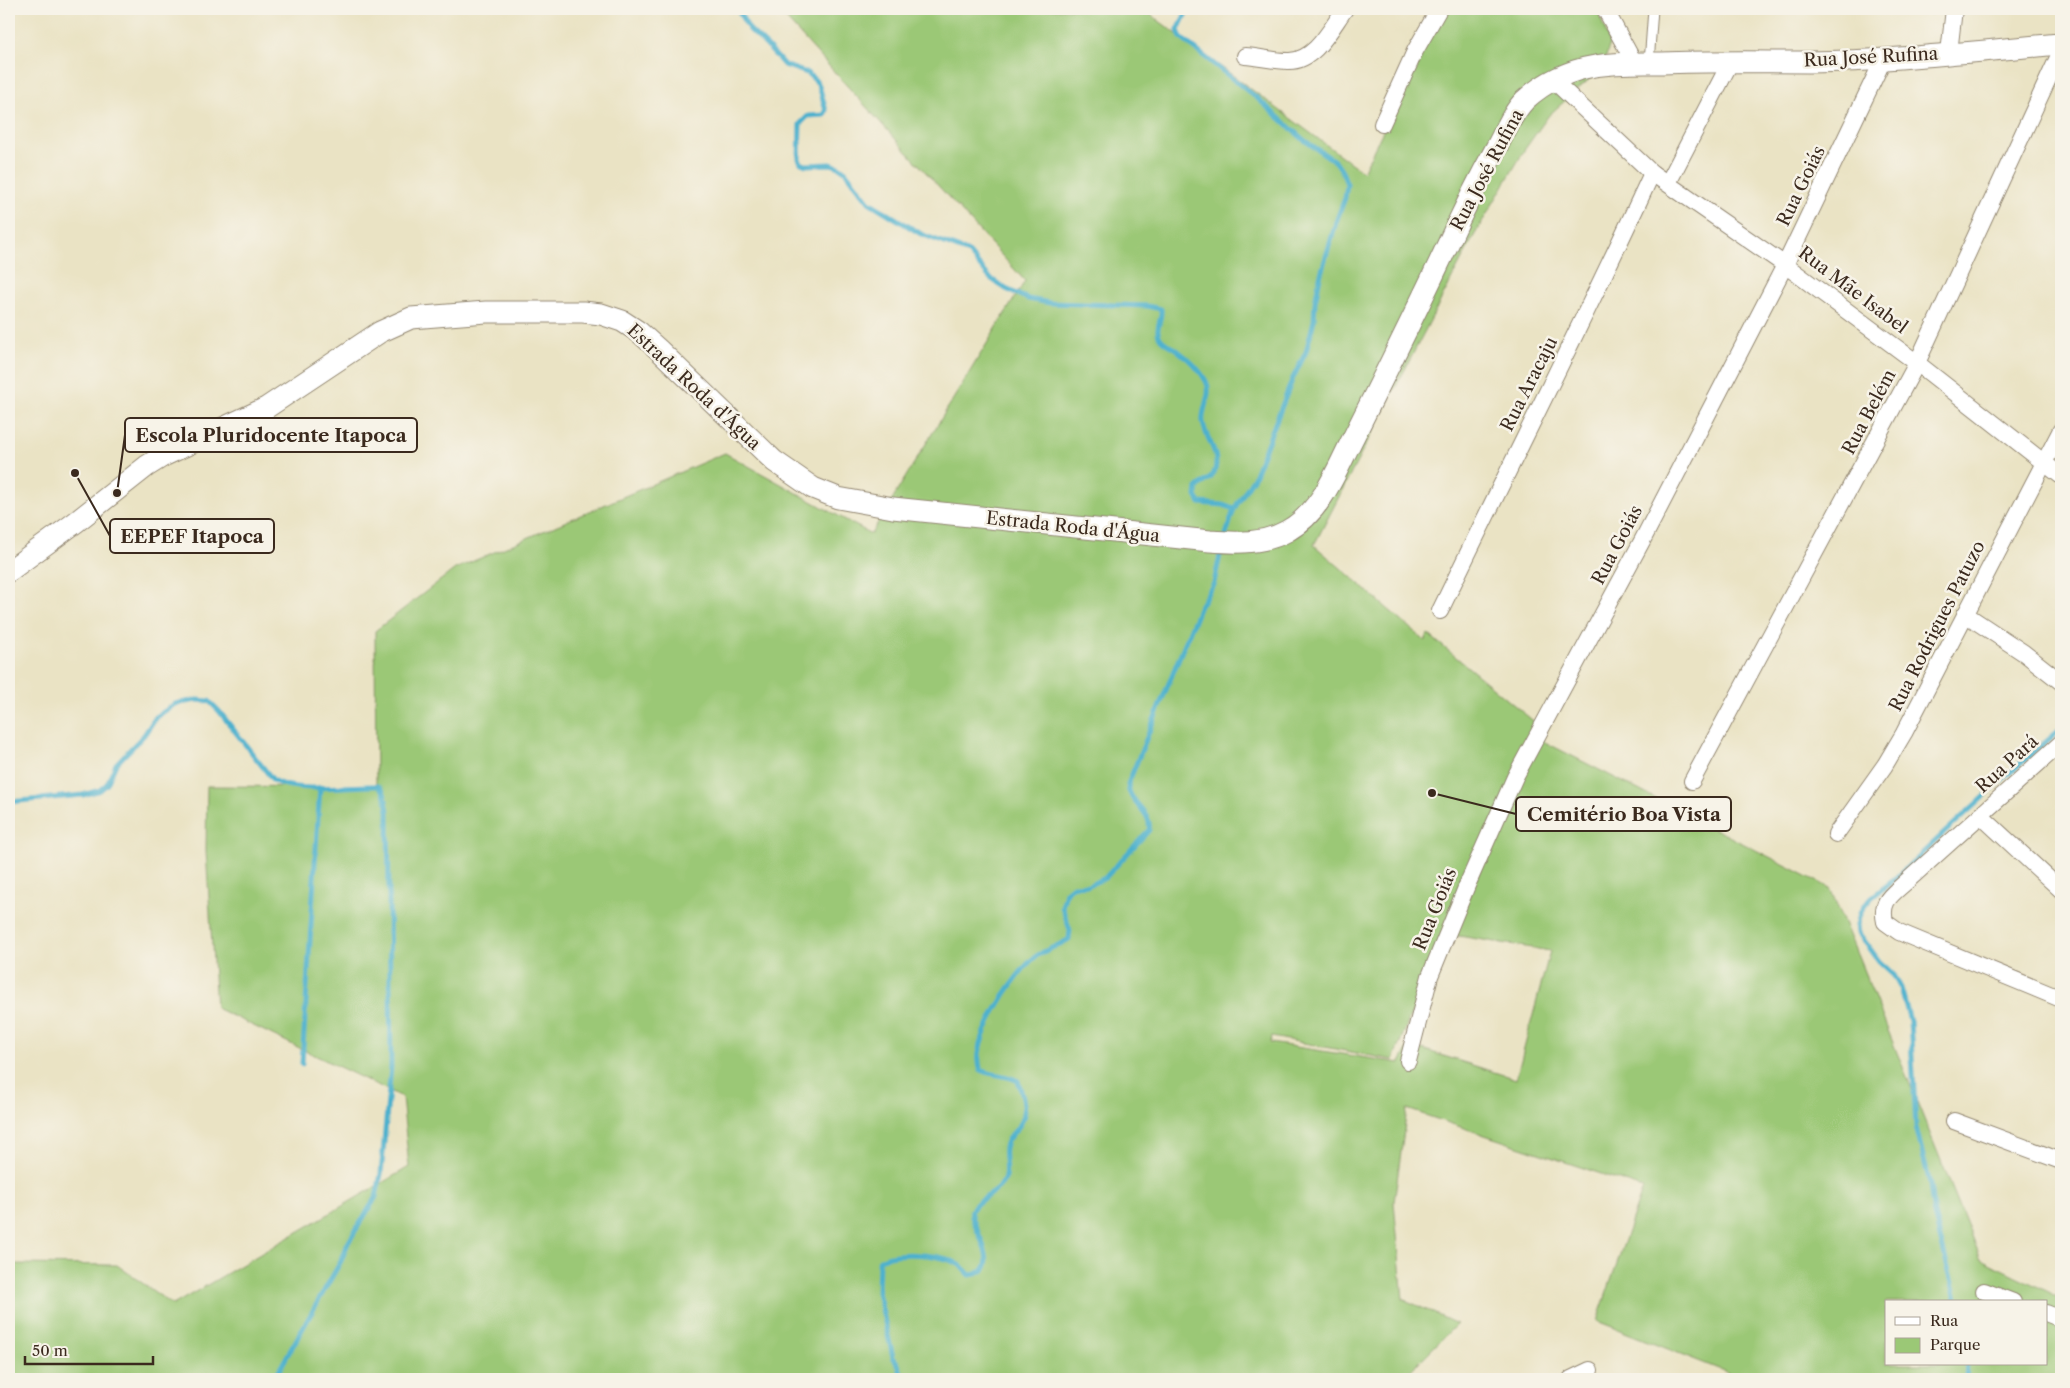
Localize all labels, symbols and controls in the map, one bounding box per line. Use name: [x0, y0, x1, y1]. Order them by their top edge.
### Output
street label: Rua José Rufina: [1803, 42, 1939, 72]
street label: Rua José Rufina: [1446, 105, 1529, 235]
street label: Rua Goiás: [1772, 142, 1830, 230]
street label: Rua Mãe Isabel: [1794, 242, 1912, 338]
street label: Estrada Roda d'Água: [623, 319, 766, 455]
street label: Rua Aracaju: [1496, 333, 1562, 435]
street label: Rua Belém: [1837, 366, 1901, 458]
callout: Escola Pluridocente Itapoca: [125, 418, 417, 452]
text: Escola Pluridocente Itapoca: [135, 424, 408, 447]
street label: Rua Goiás: [1587, 502, 1647, 588]
street label: Estrada Roda d'Água: [985, 506, 1162, 547]
callout: EEPEF Itapoca: [110, 519, 274, 553]
text: EEPEF Itapoca: [120, 525, 265, 548]
street label: Rua Rodrigues Patuzo: [1884, 537, 1990, 715]
street label: Rua Pará: [1971, 730, 2043, 798]
callout: Cemitério Boa Vista: [1516, 797, 1731, 831]
text: Cemitério Boa Vista: [1527, 803, 1722, 826]
street label: Rua Goiás: [1409, 865, 1461, 953]
legend: [1885, 1300, 2048, 1366]
text: Rua: [1930, 1311, 1958, 1330]
scale bar: [25, 1333, 152, 1365]
text: Parque: [1930, 1335, 1980, 1354]
text: 50 m: [32, 1341, 68, 1360]

